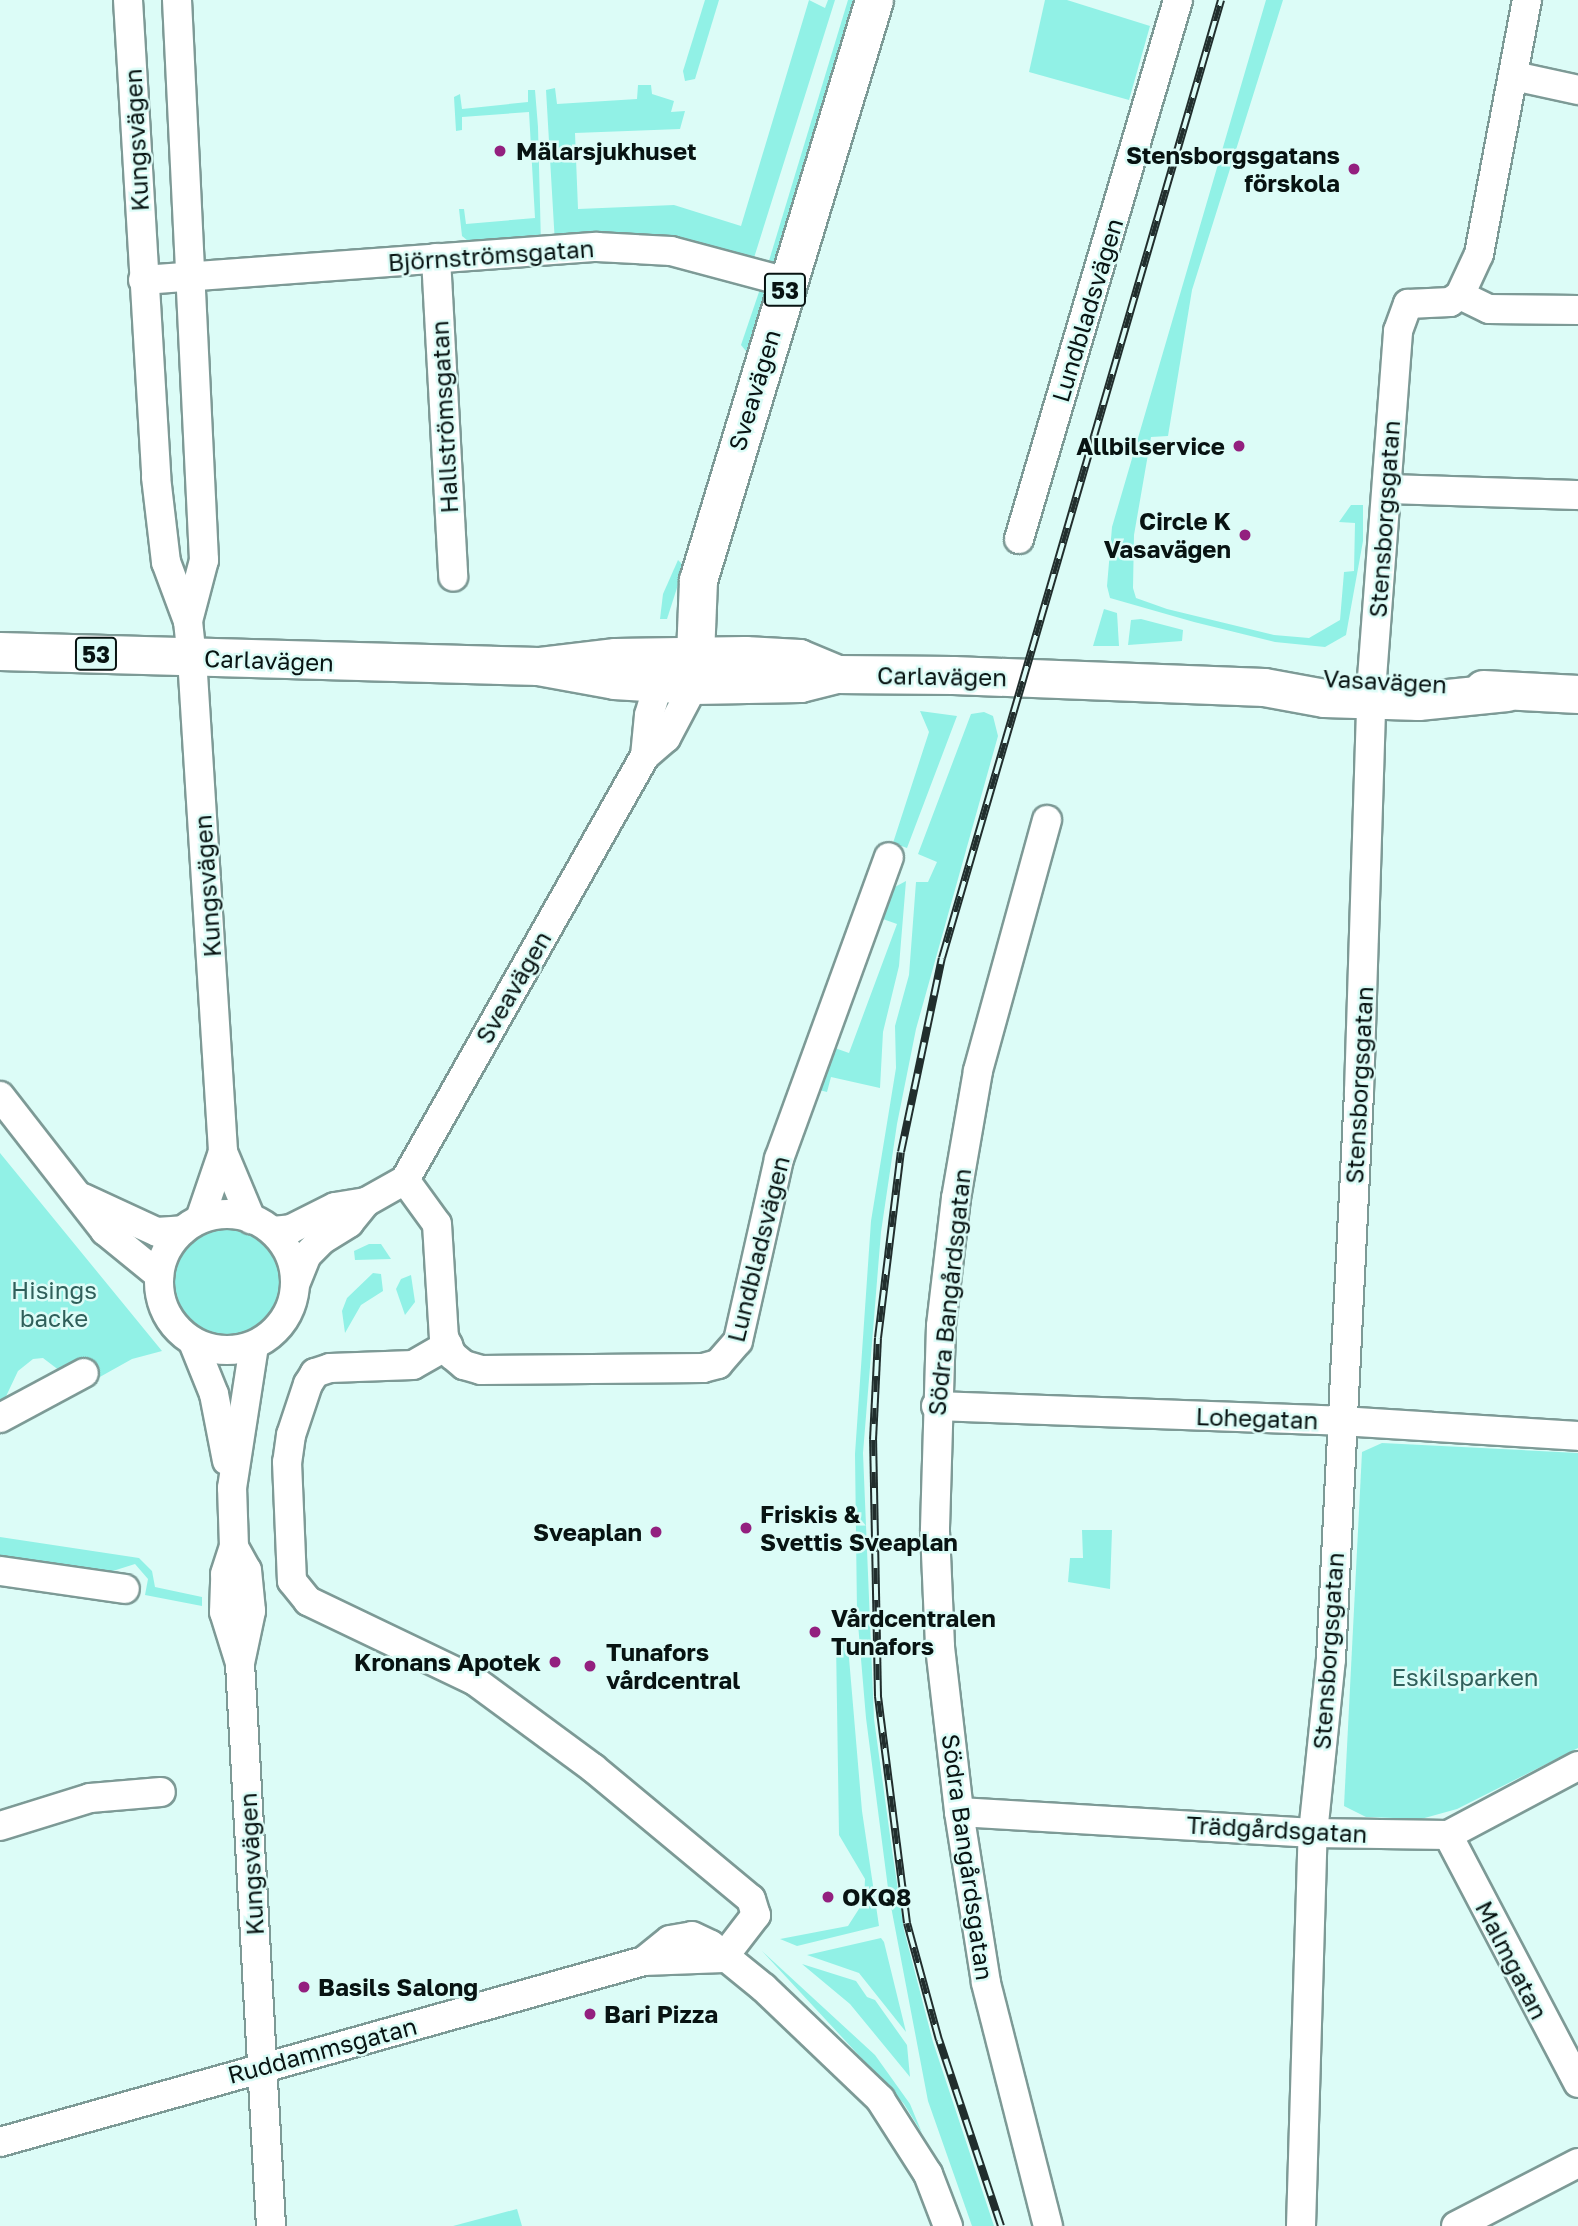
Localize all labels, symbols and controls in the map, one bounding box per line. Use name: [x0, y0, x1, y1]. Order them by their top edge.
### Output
street label: Kungsvägen: [118, 68, 154, 212]
place label: Mälarsjukhuset: [516, 137, 697, 165]
marker: Mälarsjukhuset: [490, 141, 510, 161]
place label: Stensborgsgatans förskola: [1126, 141, 1340, 197]
marker: Stensborgsgatans förskola: [1346, 161, 1362, 177]
street label: Lundbladsvägen: [1045, 215, 1129, 405]
street label: Björnströmsgatan: [387, 233, 595, 277]
road number: 53: [762, 270, 808, 310]
street label: Hallströmsgatan: [425, 320, 463, 514]
street label: Sveavägen: [722, 326, 786, 454]
street label: Stensborgsgatan: [1363, 419, 1405, 619]
place label: Allbilservice: [1076, 432, 1225, 460]
marker: Allbilservice: [1231, 438, 1247, 454]
place label: Circle K Vasavägen: [1104, 507, 1231, 563]
marker: Circle K Vasavägen: [1237, 527, 1253, 543]
road number: 53: [73, 634, 119, 674]
street label: Carlavägen: [204, 643, 334, 677]
street label: Carlavägen: [877, 660, 1007, 692]
street label: Vasavägen: [1322, 663, 1448, 699]
street label: Kungsvägen: [188, 814, 226, 958]
street label: Sveavägen: [469, 926, 557, 1048]
street label: Stensborgsgatan: [1339, 986, 1379, 1184]
street label: Lundbladsvägen: [721, 1153, 795, 1345]
street label: Södra Bangårdsgatan: [922, 1167, 976, 1417]
park label: Hisings backe: [11, 1276, 97, 1332]
street label: Lohegatan: [1195, 1401, 1319, 1435]
place label: Friskis & Svettis Sveaplan: [760, 1500, 958, 1556]
place label: Sveaplan: [533, 1518, 642, 1546]
marker: Friskis & Svettis Sveaplan: [738, 1520, 754, 1536]
marker: Sveaplan: [648, 1524, 664, 1540]
street label: Stensborgsgatan: [1307, 1551, 1349, 1751]
place label: Vårdcentralen Tunafors: [831, 1604, 996, 1660]
marker: Vårdcentralen Tunafors: [805, 1622, 825, 1642]
place label: Tunafors vårdcentral: [606, 1638, 740, 1694]
place label: Kronans Apotek: [354, 1648, 541, 1676]
marker: Kronans Apotek: [547, 1654, 563, 1670]
marker: Tunafors vårdcentral: [580, 1656, 600, 1676]
park label: Eskilsparken: [1391, 1663, 1539, 1691]
street label: Södra Bangårdsgatan: [936, 1732, 1000, 1982]
street label: Kungsvägen: [233, 1792, 269, 1936]
street label: Trädgårdsgatan: [1186, 1810, 1368, 1848]
place label: OKQ8: [842, 1883, 911, 1911]
marker: OKQ8: [820, 1889, 836, 1905]
street label: Malmgatan: [1470, 1896, 1554, 2024]
place label: Basils Salong: [318, 1973, 478, 2001]
marker: Basils Salong: [296, 1979, 312, 1995]
place label: Bari Pizza: [604, 2000, 718, 2028]
marker: Bari Pizza: [582, 2006, 598, 2022]
street label: Ruddammsgatan: [224, 2011, 420, 2089]

